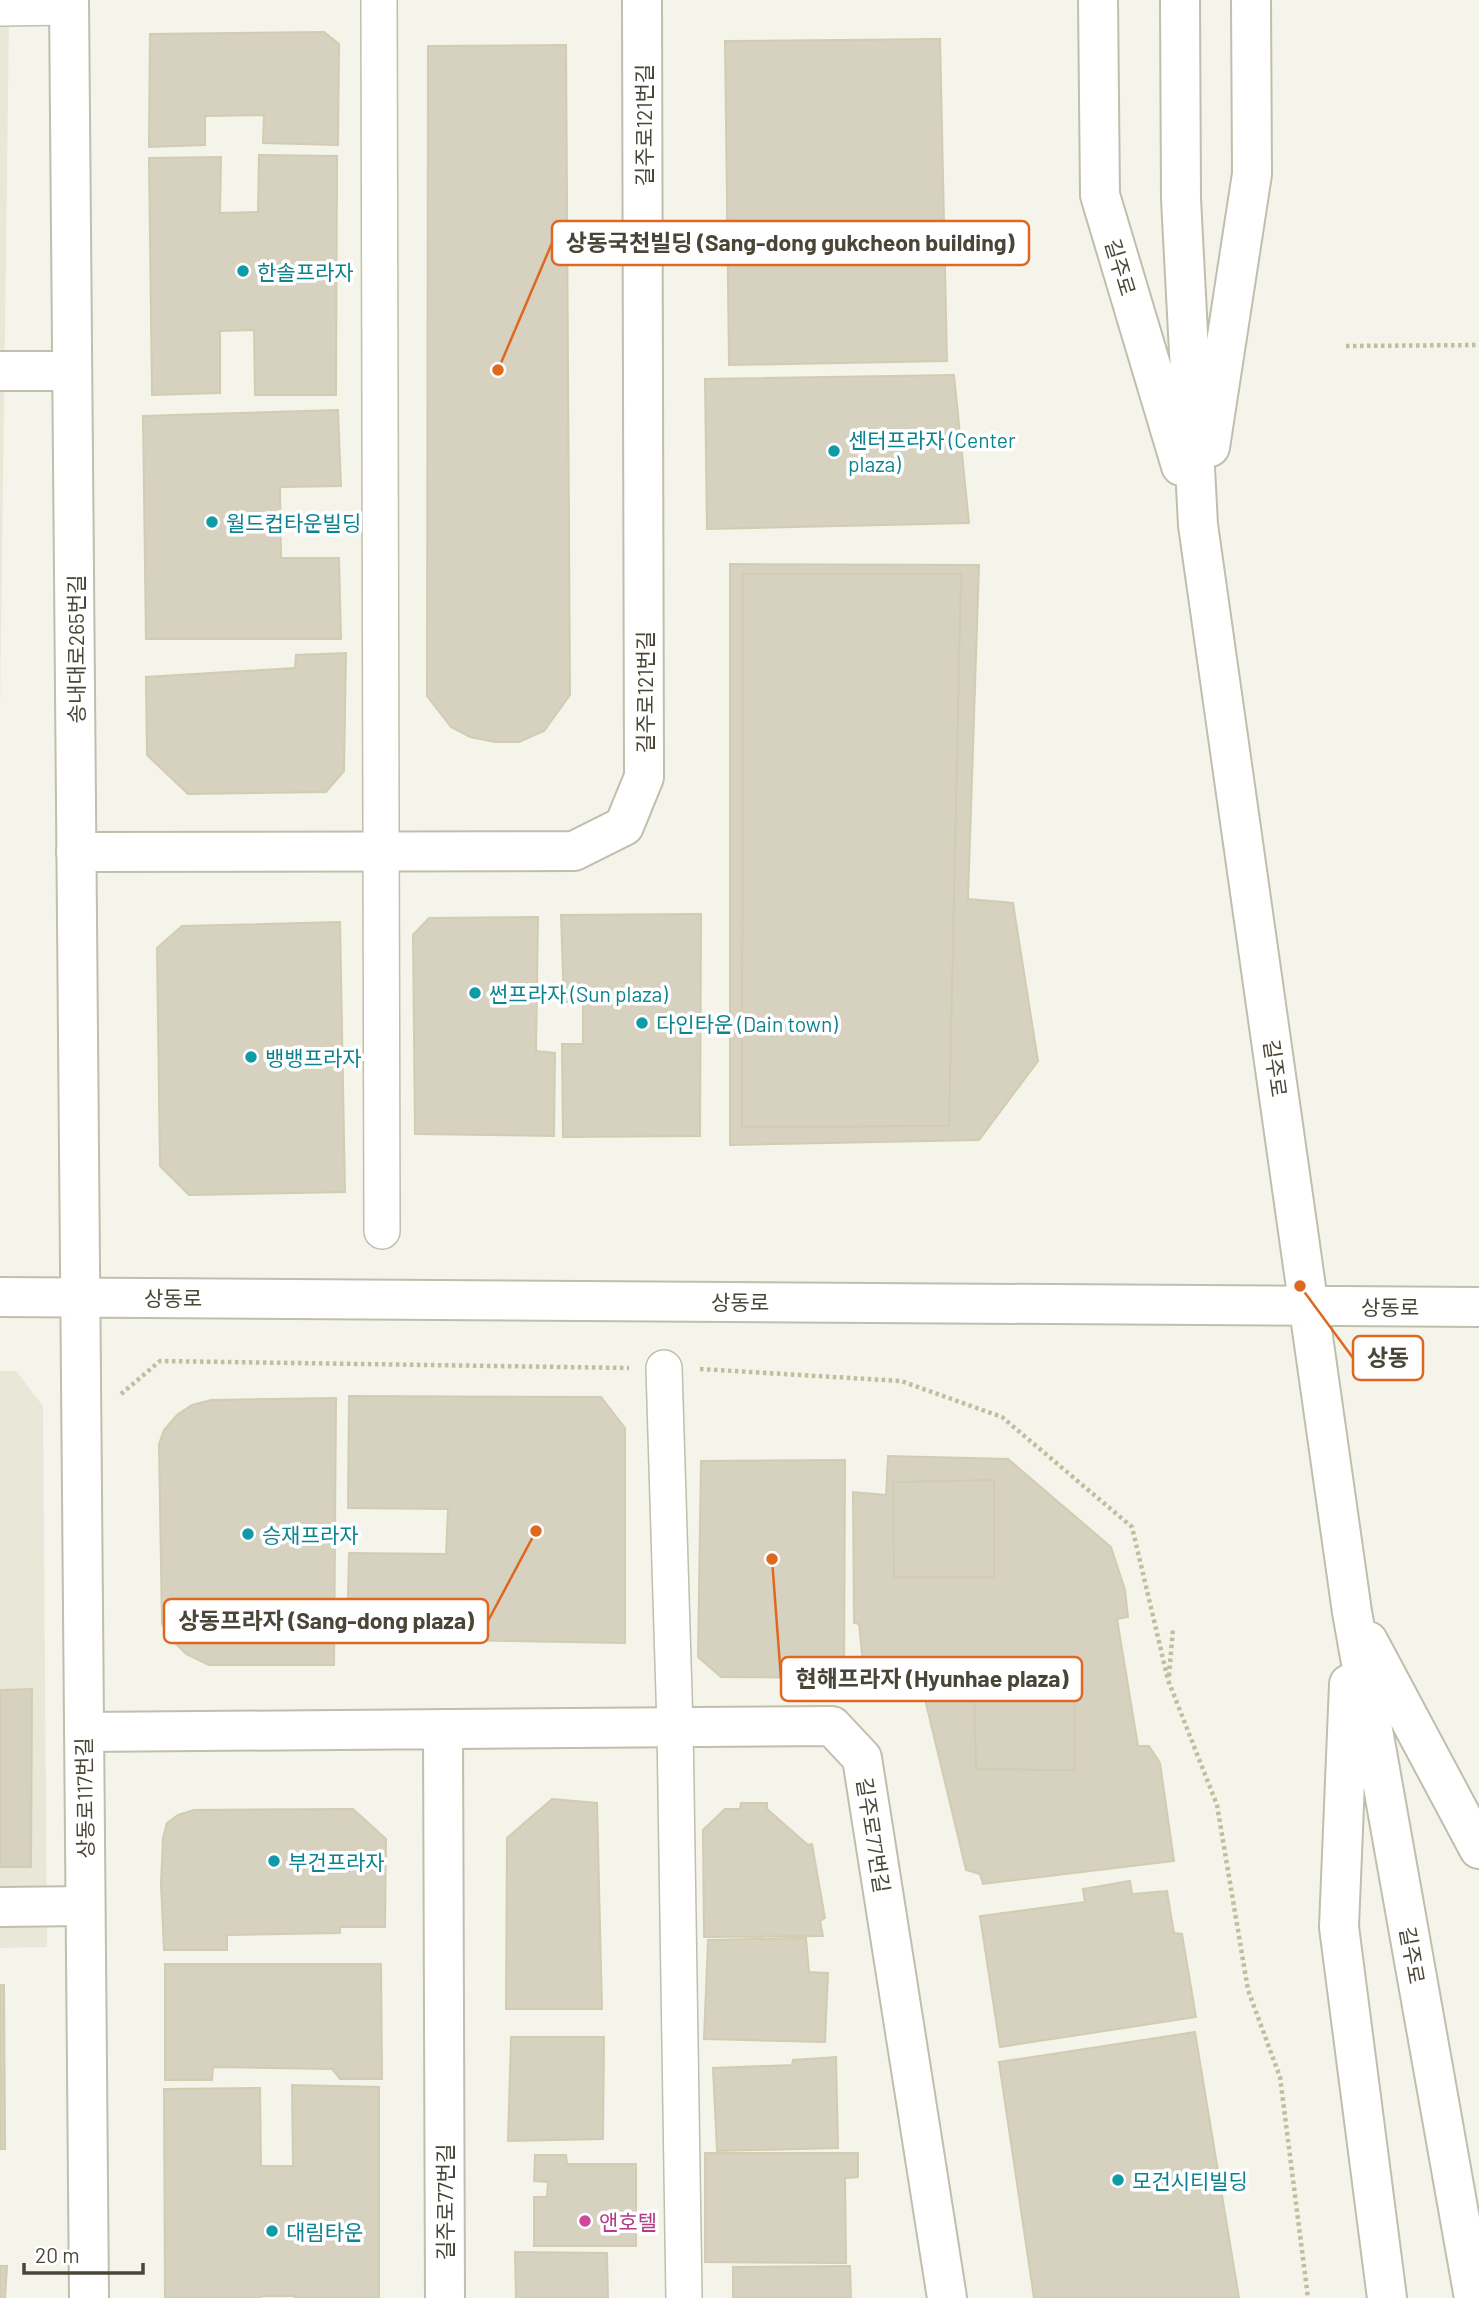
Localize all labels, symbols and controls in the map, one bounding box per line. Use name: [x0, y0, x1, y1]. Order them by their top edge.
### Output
street label: 길주로121번길: [631, 64, 656, 186]
callout: 상동국천빌딩 (Sang-dong gukcheon building): [552, 221, 1029, 265]
text: 상동국천빌딩 (Sang-dong gukcheon building): [565, 228, 1015, 256]
street label: 길주로: [1101, 236, 1141, 298]
place label: 한솔프라자: [257, 259, 354, 284]
marker: 한솔프라자: [235, 263, 251, 279]
place label: 센터프라자 (Center plaza): [848, 427, 1016, 476]
marker: 센터프라자 (Center plaza): [826, 443, 842, 459]
place label: 월드컵타운빌딩: [226, 510, 361, 535]
marker: 월드컵타운빌딩: [204, 514, 220, 530]
street label: 송내대로265번길: [63, 575, 88, 723]
street label: 길주로121번길: [632, 631, 657, 753]
place label: 썬프라자 (Sun plaza): [489, 981, 668, 1006]
marker: 썬프라자 (Sun plaza): [467, 985, 483, 1001]
place label: 다인타운 (Dain town): [656, 1011, 838, 1036]
marker: 다인타운 (Dain town): [634, 1015, 650, 1031]
street label: 길주로: [1260, 1038, 1292, 1098]
place label: 뱅뱅프라자: [265, 1045, 362, 1070]
marker: 뱅뱅프라자: [243, 1049, 259, 1065]
street label: 상동로: [144, 1285, 202, 1310]
street label: 상동로: [711, 1289, 769, 1314]
street label: 상동로: [1361, 1294, 1419, 1319]
callout: 상동: [1353, 1336, 1423, 1380]
text: 상동: [1367, 1343, 1409, 1371]
place label: 승재프라자: [262, 1522, 359, 1547]
marker: 승재프라자: [240, 1526, 256, 1542]
callout: 상동프라자 (Sang-dong plaza): [164, 1599, 488, 1643]
text: 상동프라자 (Sang-dong plaza): [178, 1606, 474, 1634]
callout: 현해프라자 (Hyunhae plaza): [781, 1657, 1082, 1701]
text: 현해프라자 (Hyunhae plaza): [796, 1664, 1068, 1692]
street label: 상동로117번길: [70, 1737, 98, 1859]
street label: 길주로77번길: [853, 1776, 895, 1894]
place label: 부건프라자: [288, 1849, 385, 1874]
marker: 부건프라자: [266, 1853, 282, 1869]
street label: 길주로: [1396, 1924, 1430, 1986]
street label: 길주로77번길: [432, 2144, 457, 2260]
place label: 모건시티빌딩: [1132, 2168, 1248, 2193]
marker: 모건시티빌딩: [1110, 2172, 1126, 2188]
place label: 앤호텔: [599, 2209, 657, 2234]
marker: 앤호텔: [577, 2213, 593, 2229]
place label: 대림타운: [286, 2219, 363, 2244]
marker: 대림타운: [264, 2223, 280, 2239]
scale bar: [24, 2232, 144, 2276]
text: 20 m: [35, 2242, 80, 2267]

